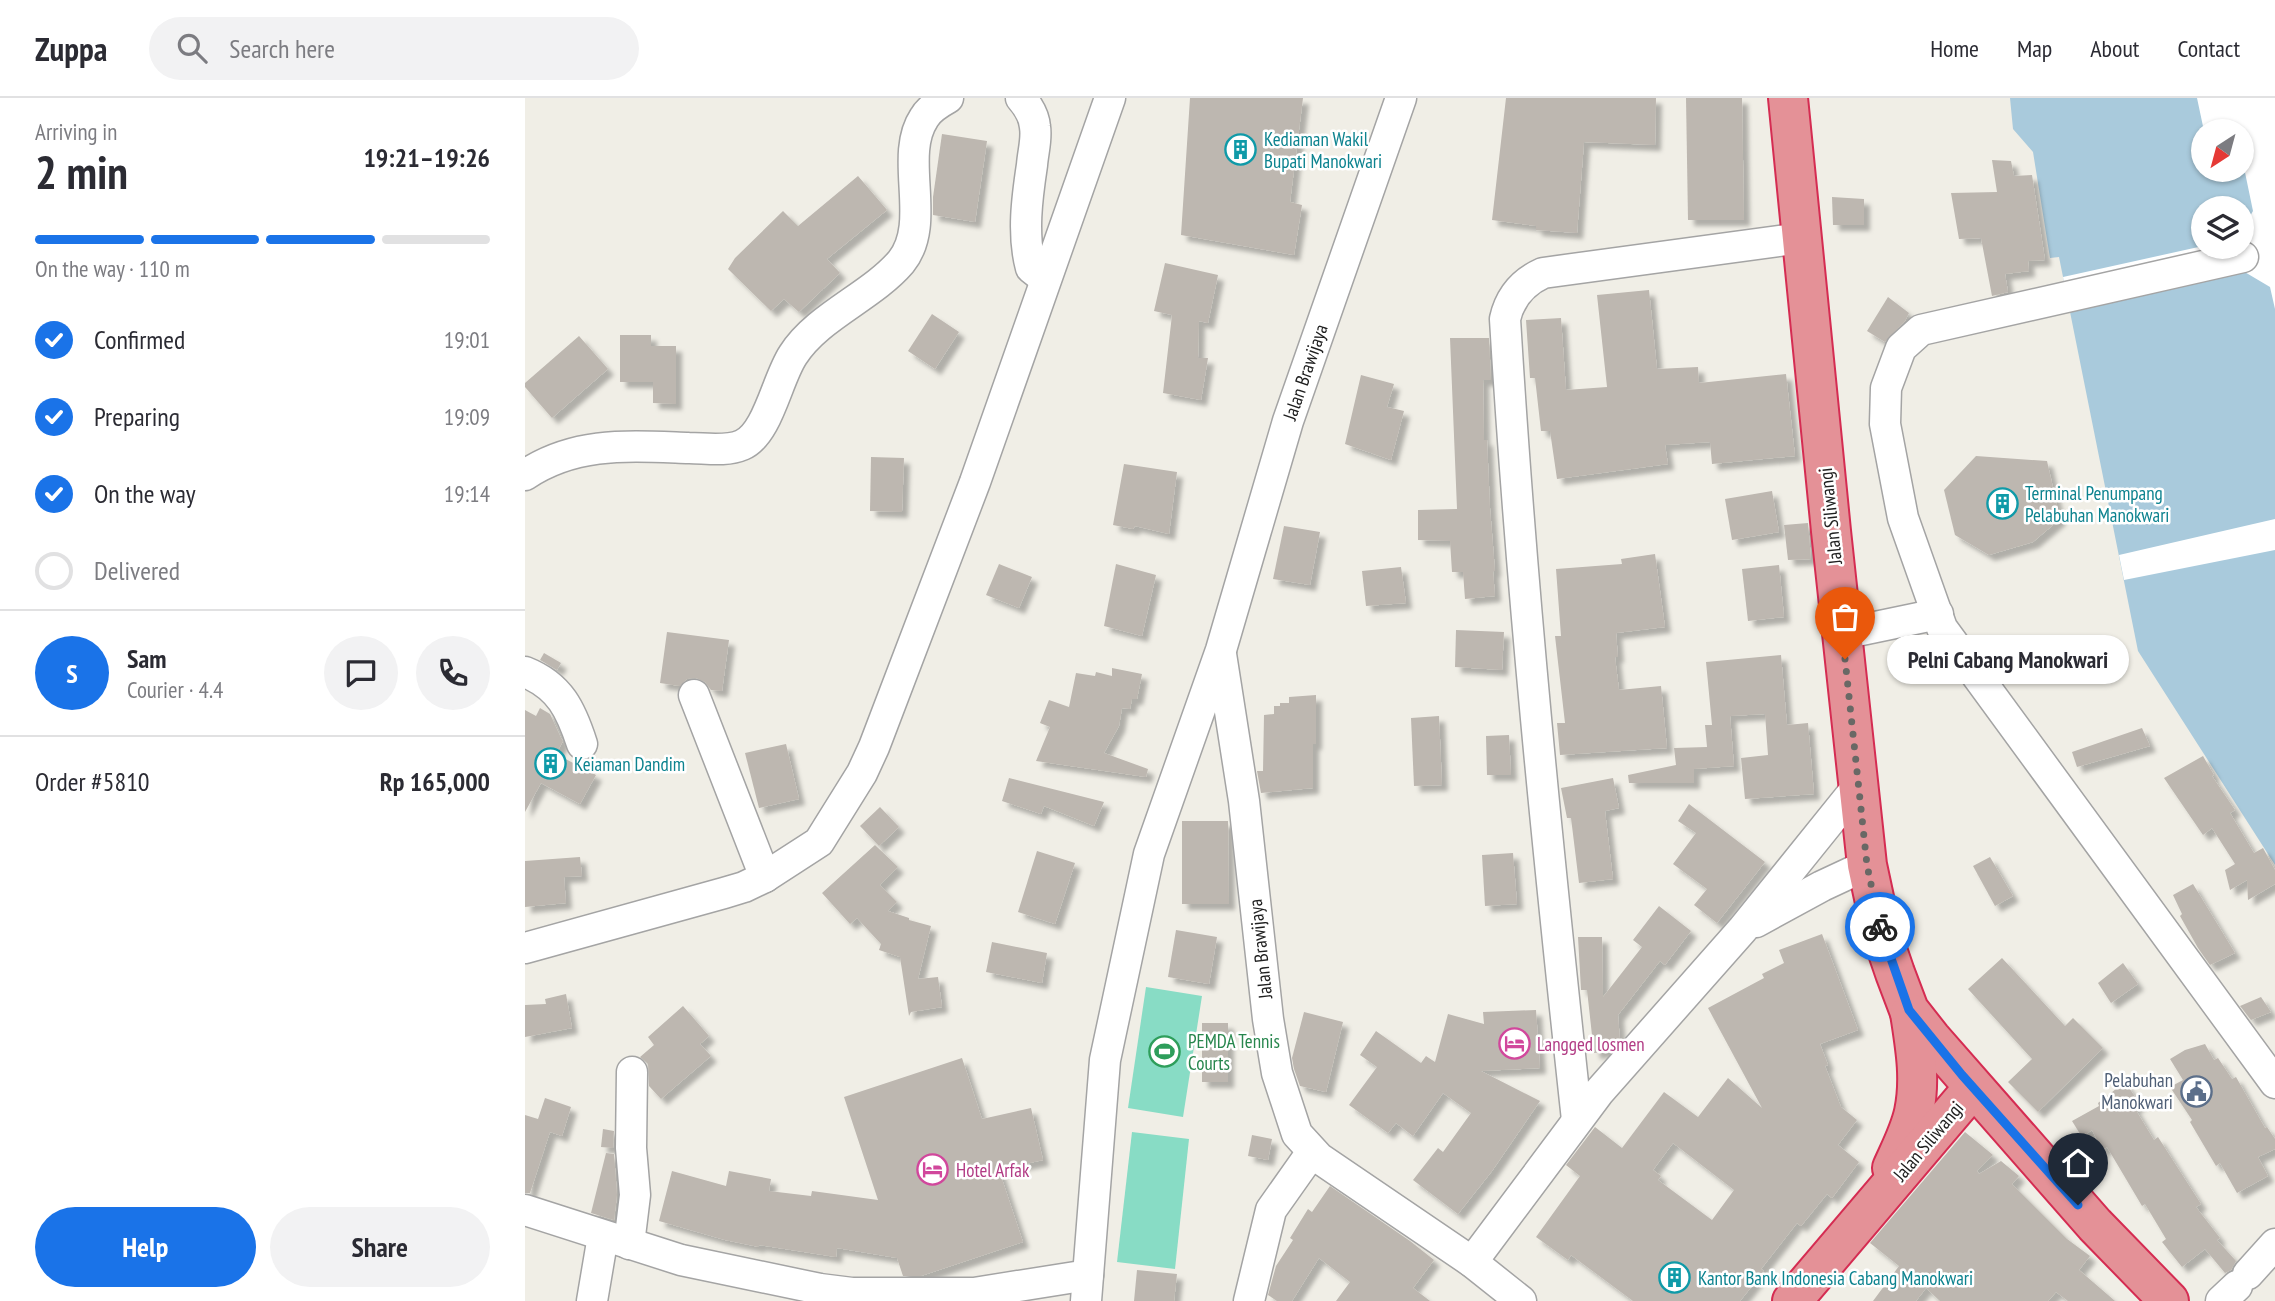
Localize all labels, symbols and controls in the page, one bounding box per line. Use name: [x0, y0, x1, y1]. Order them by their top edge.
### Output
search box: [149, 17, 639, 80]
text: Zuppa: [35, 27, 107, 70]
icon: search: [173, 29, 211, 67]
text: Search here: [229, 32, 335, 65]
text: Home: [1930, 33, 1979, 64]
text: Map: [2017, 33, 2052, 64]
text: About: [2090, 33, 2139, 64]
text: Contact: [2177, 33, 2240, 64]
text: Arriving in: [35, 117, 117, 146]
north arrow: [2191, 119, 2254, 182]
map controls: [2191, 119, 2254, 259]
place label: Kediaman Wakil Bupati Manokwari: [1264, 127, 1382, 173]
building icon: Kediaman Wakil Bupati Manokwari: [1224, 133, 1258, 167]
text: 19:21–19:26: [363, 141, 490, 174]
text: 2 min: [35, 142, 128, 202]
button: layers: [2191, 196, 2254, 259]
text: On the way · 110 m: [35, 254, 190, 283]
icon: check: [35, 321, 73, 359]
street label: Jalan Brawijaya: [1277, 321, 1333, 424]
text: Confirmed: [94, 323, 185, 356]
text: 19:01: [444, 325, 490, 354]
icon: check: [35, 398, 73, 436]
text: Preparing: [94, 400, 180, 433]
text: 19:09: [444, 402, 490, 431]
street label: Jalan Siliwangi: [1813, 467, 1847, 566]
icon: check: [35, 475, 73, 513]
text: On the way: [94, 477, 196, 510]
text: 19:14: [444, 479, 490, 508]
place label: Terminal Penumpang Pelabuhan Manokwari: [2025, 481, 2169, 527]
building icon: Terminal Penumpang Pelabuhan Manokwari: [1985, 487, 2019, 521]
text: Delivered: [94, 554, 180, 587]
pin: [1815, 587, 1875, 659]
icon: bag: [1826, 598, 1864, 636]
callout: Pelni Cabang Manokwari: [1887, 634, 2129, 684]
button: chat: [324, 636, 398, 710]
button: phone: [416, 636, 490, 710]
text: Sam: [127, 642, 166, 675]
text: Pelni Cabang Manokwari: [1908, 645, 2108, 674]
text: S: [66, 657, 78, 690]
text: Courier · 4.4: [127, 675, 223, 704]
building icon: Keiaman Dandim: [534, 747, 568, 781]
place label: Keiaman Dandim: [574, 752, 685, 776]
text: Order #5810: [35, 765, 150, 798]
text: Rp 165,000: [380, 765, 490, 798]
courier: [1845, 892, 1915, 962]
street label: Jalan Brawijaya: [1243, 898, 1277, 1001]
icon: bike: [1861, 908, 1899, 946]
hotel icon: Langged losmen: [1497, 1027, 1531, 1061]
place label: PEMDA Tennis Courts: [1188, 1029, 1280, 1075]
place label: Langged losmen: [1537, 1032, 1645, 1056]
sports icon: PEMDA Tennis Courts: [1148, 1035, 1182, 1069]
place label: Pelabuhan Manokwari: [2101, 1068, 2173, 1114]
public building icon: Pelabuhan Manokwari: [2179, 1074, 2213, 1108]
street label: Jalan Siliwangi: [1887, 1096, 1968, 1187]
pin: [2048, 1133, 2108, 1205]
icon: home: [2059, 1144, 2097, 1182]
hotel icon: Hotel Arfak: [916, 1153, 950, 1187]
place label: Hotel Arfak: [956, 1158, 1030, 1182]
button: Help: [35, 1207, 256, 1287]
button: Share: [270, 1207, 490, 1287]
building icon: Kantor Bank Indonesia Cabang Manokwari: [1658, 1261, 1692, 1295]
place label: Kantor Bank Indonesia Cabang Manokwari: [1698, 1266, 1973, 1290]

